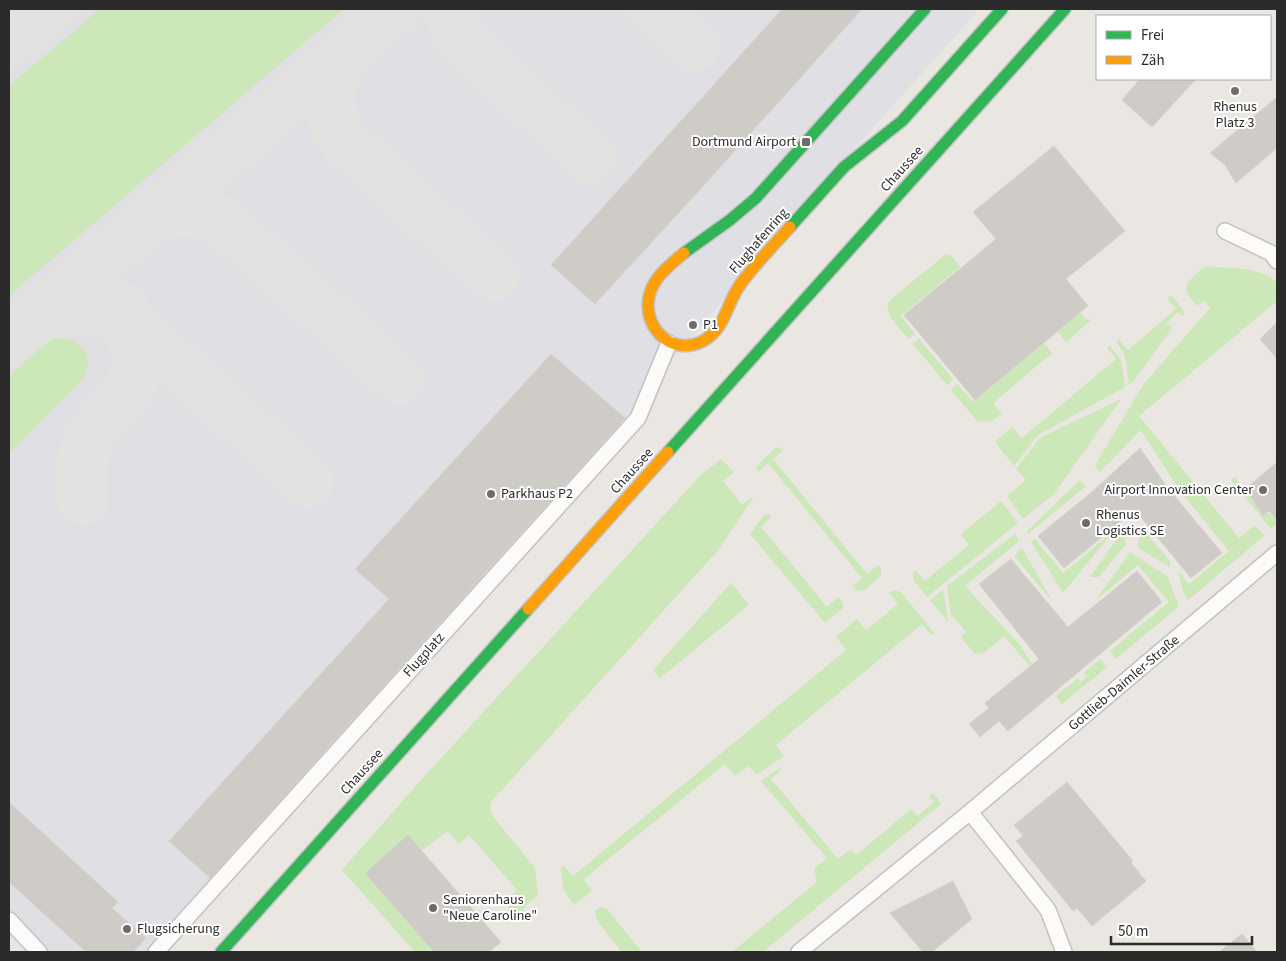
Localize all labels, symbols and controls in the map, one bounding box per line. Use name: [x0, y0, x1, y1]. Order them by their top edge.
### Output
legend: [1096, 15, 1271, 80]
text: Frei: [1141, 25, 1164, 46]
text: Zäh: [1141, 50, 1165, 71]
marker: Rhenus Platz 3: [1229, 85, 1241, 97]
place label: Rhenus Platz 3: [1213, 97, 1257, 133]
place label: Dortmund Airport: [692, 132, 796, 152]
marker: Dortmund Airport: [800, 136, 812, 148]
street label: Chaussee: [876, 141, 928, 196]
street label: Flughafenring: [725, 204, 793, 278]
place label: P1: [703, 315, 718, 335]
marker: P1: [687, 319, 699, 331]
street label: Chaussee: [606, 443, 658, 498]
place label: Airport Innovation Center: [1105, 480, 1253, 500]
place label: Parkhaus P2: [501, 484, 573, 504]
marker: Airport Innovation Center: [1257, 484, 1269, 496]
marker: Parkhaus P2: [485, 488, 497, 500]
place label: Rhenus Logistics SE: [1096, 505, 1164, 541]
marker: Rhenus Logistics SE: [1080, 517, 1092, 529]
street label: Flugplatz: [398, 628, 450, 682]
street label: Gottlieb-Daimler-Straße: [1064, 630, 1184, 736]
street label: Chaussee: [336, 744, 388, 799]
place label: Seniorenhaus "Neue Caroline": [443, 890, 537, 926]
marker: Seniorenhaus "Neue Caroline": [427, 902, 439, 914]
scale bar: [1111, 914, 1252, 946]
place label: Flugsicherung: [137, 919, 220, 939]
text: 50 m: [1118, 921, 1148, 942]
marker: Flugsicherung: [121, 923, 133, 935]

